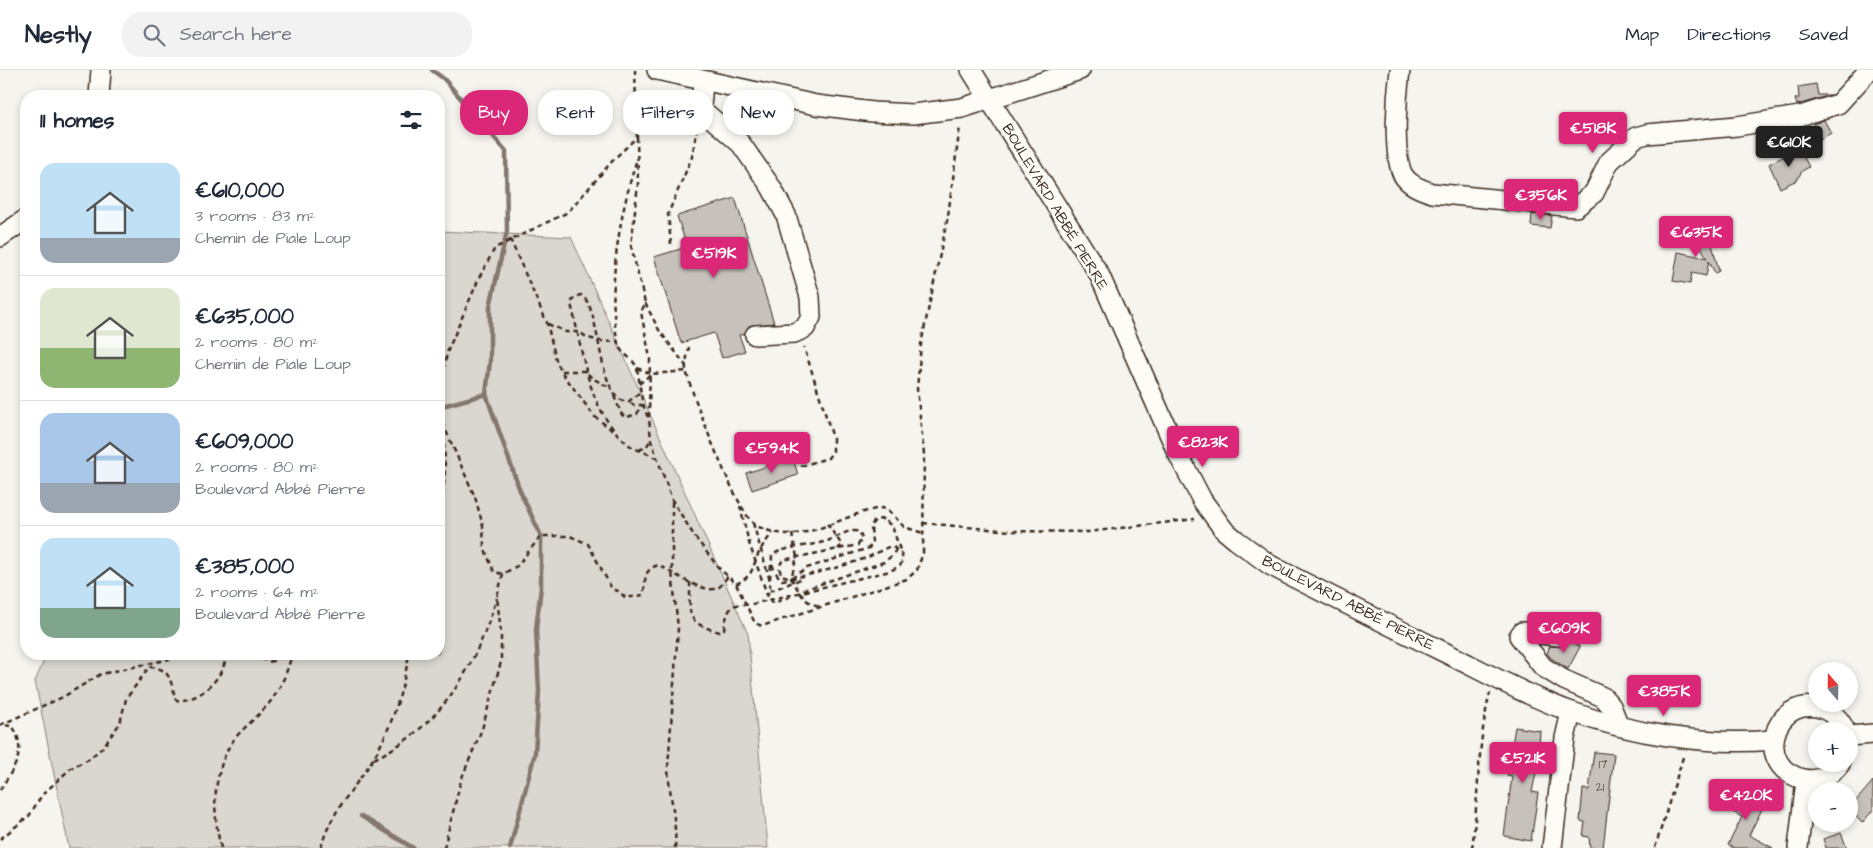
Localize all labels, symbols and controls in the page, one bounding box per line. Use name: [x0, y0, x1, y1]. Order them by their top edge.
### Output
search box: [122, 12, 472, 57]
text: Nestly: [25, 18, 92, 52]
icon: search: [140, 21, 168, 49]
text: Search here: [180, 21, 292, 48]
text: Map: [1625, 22, 1659, 47]
text: Directions: [1687, 22, 1771, 47]
text: Saved: [1799, 22, 1848, 47]
chip: Buy: [460, 90, 528, 135]
chip: Rent: [538, 90, 613, 135]
chip: Filters: [623, 90, 713, 135]
chip: New: [723, 90, 794, 135]
text: 11 homes: [40, 106, 114, 135]
icon: filters: [397, 106, 425, 134]
pin: €518K: [1558, 112, 1628, 154]
text: €518K: [1570, 117, 1616, 139]
street label: BOULEVARD ABBÉ PIERRE: [997, 120, 1113, 294]
pin: €610K: [1754, 126, 1824, 168]
text: €610K: [1767, 131, 1811, 153]
text: €610,000: [195, 176, 284, 205]
pin: €356K: [1506, 178, 1576, 221]
icon: home: [80, 183, 140, 243]
text: €356K: [1515, 184, 1567, 206]
text: 3 rooms · 83 m²: [195, 205, 315, 227]
pin: €635K: [1661, 216, 1731, 258]
text: €635K: [1670, 221, 1722, 243]
text: Chemin de Piale Loup: [195, 227, 351, 249]
pin: €519K: [679, 236, 749, 279]
text: €519K: [692, 242, 736, 264]
text: €635,000: [195, 302, 294, 331]
icon: home: [80, 308, 140, 368]
text: 2 rooms · 80 m²: [195, 331, 318, 353]
text: Chemin de Piale Loup: [195, 353, 351, 375]
pin: €823K: [1168, 426, 1238, 468]
text: €609,000: [195, 427, 294, 456]
text: €823K: [1178, 431, 1228, 453]
pin: €594K: [737, 432, 807, 474]
icon: home: [80, 433, 140, 493]
text: €594K: [745, 437, 799, 459]
text: 2 rooms · 80 m²: [195, 456, 318, 478]
text: Boulevard Abbé Pierre: [195, 478, 365, 500]
street label: BOULEVARD ABBÉ PIERRE: [1258, 550, 1438, 656]
text: €385,000: [195, 552, 294, 581]
icon: home: [80, 558, 140, 618]
text: 2 rooms · 64 m²: [195, 581, 319, 603]
text: Boulevard Abbé Pierre: [195, 603, 365, 625]
pin: €609K: [1529, 612, 1599, 654]
text: €609K: [1538, 617, 1590, 639]
north arrow: [1808, 662, 1858, 712]
map controls: [1808, 662, 1858, 832]
pin: €385K: [1629, 674, 1699, 717]
text: €385K: [1638, 680, 1690, 702]
button: +: [1808, 722, 1858, 772]
pin: €521K: [1488, 742, 1558, 784]
text: €521K: [1501, 747, 1545, 769]
house number: 17: [1599, 756, 1608, 773]
pin: €420K: [1711, 778, 1781, 821]
house number: 21: [1596, 779, 1605, 796]
button: −: [1808, 782, 1858, 832]
text: €420K: [1720, 784, 1772, 806]

